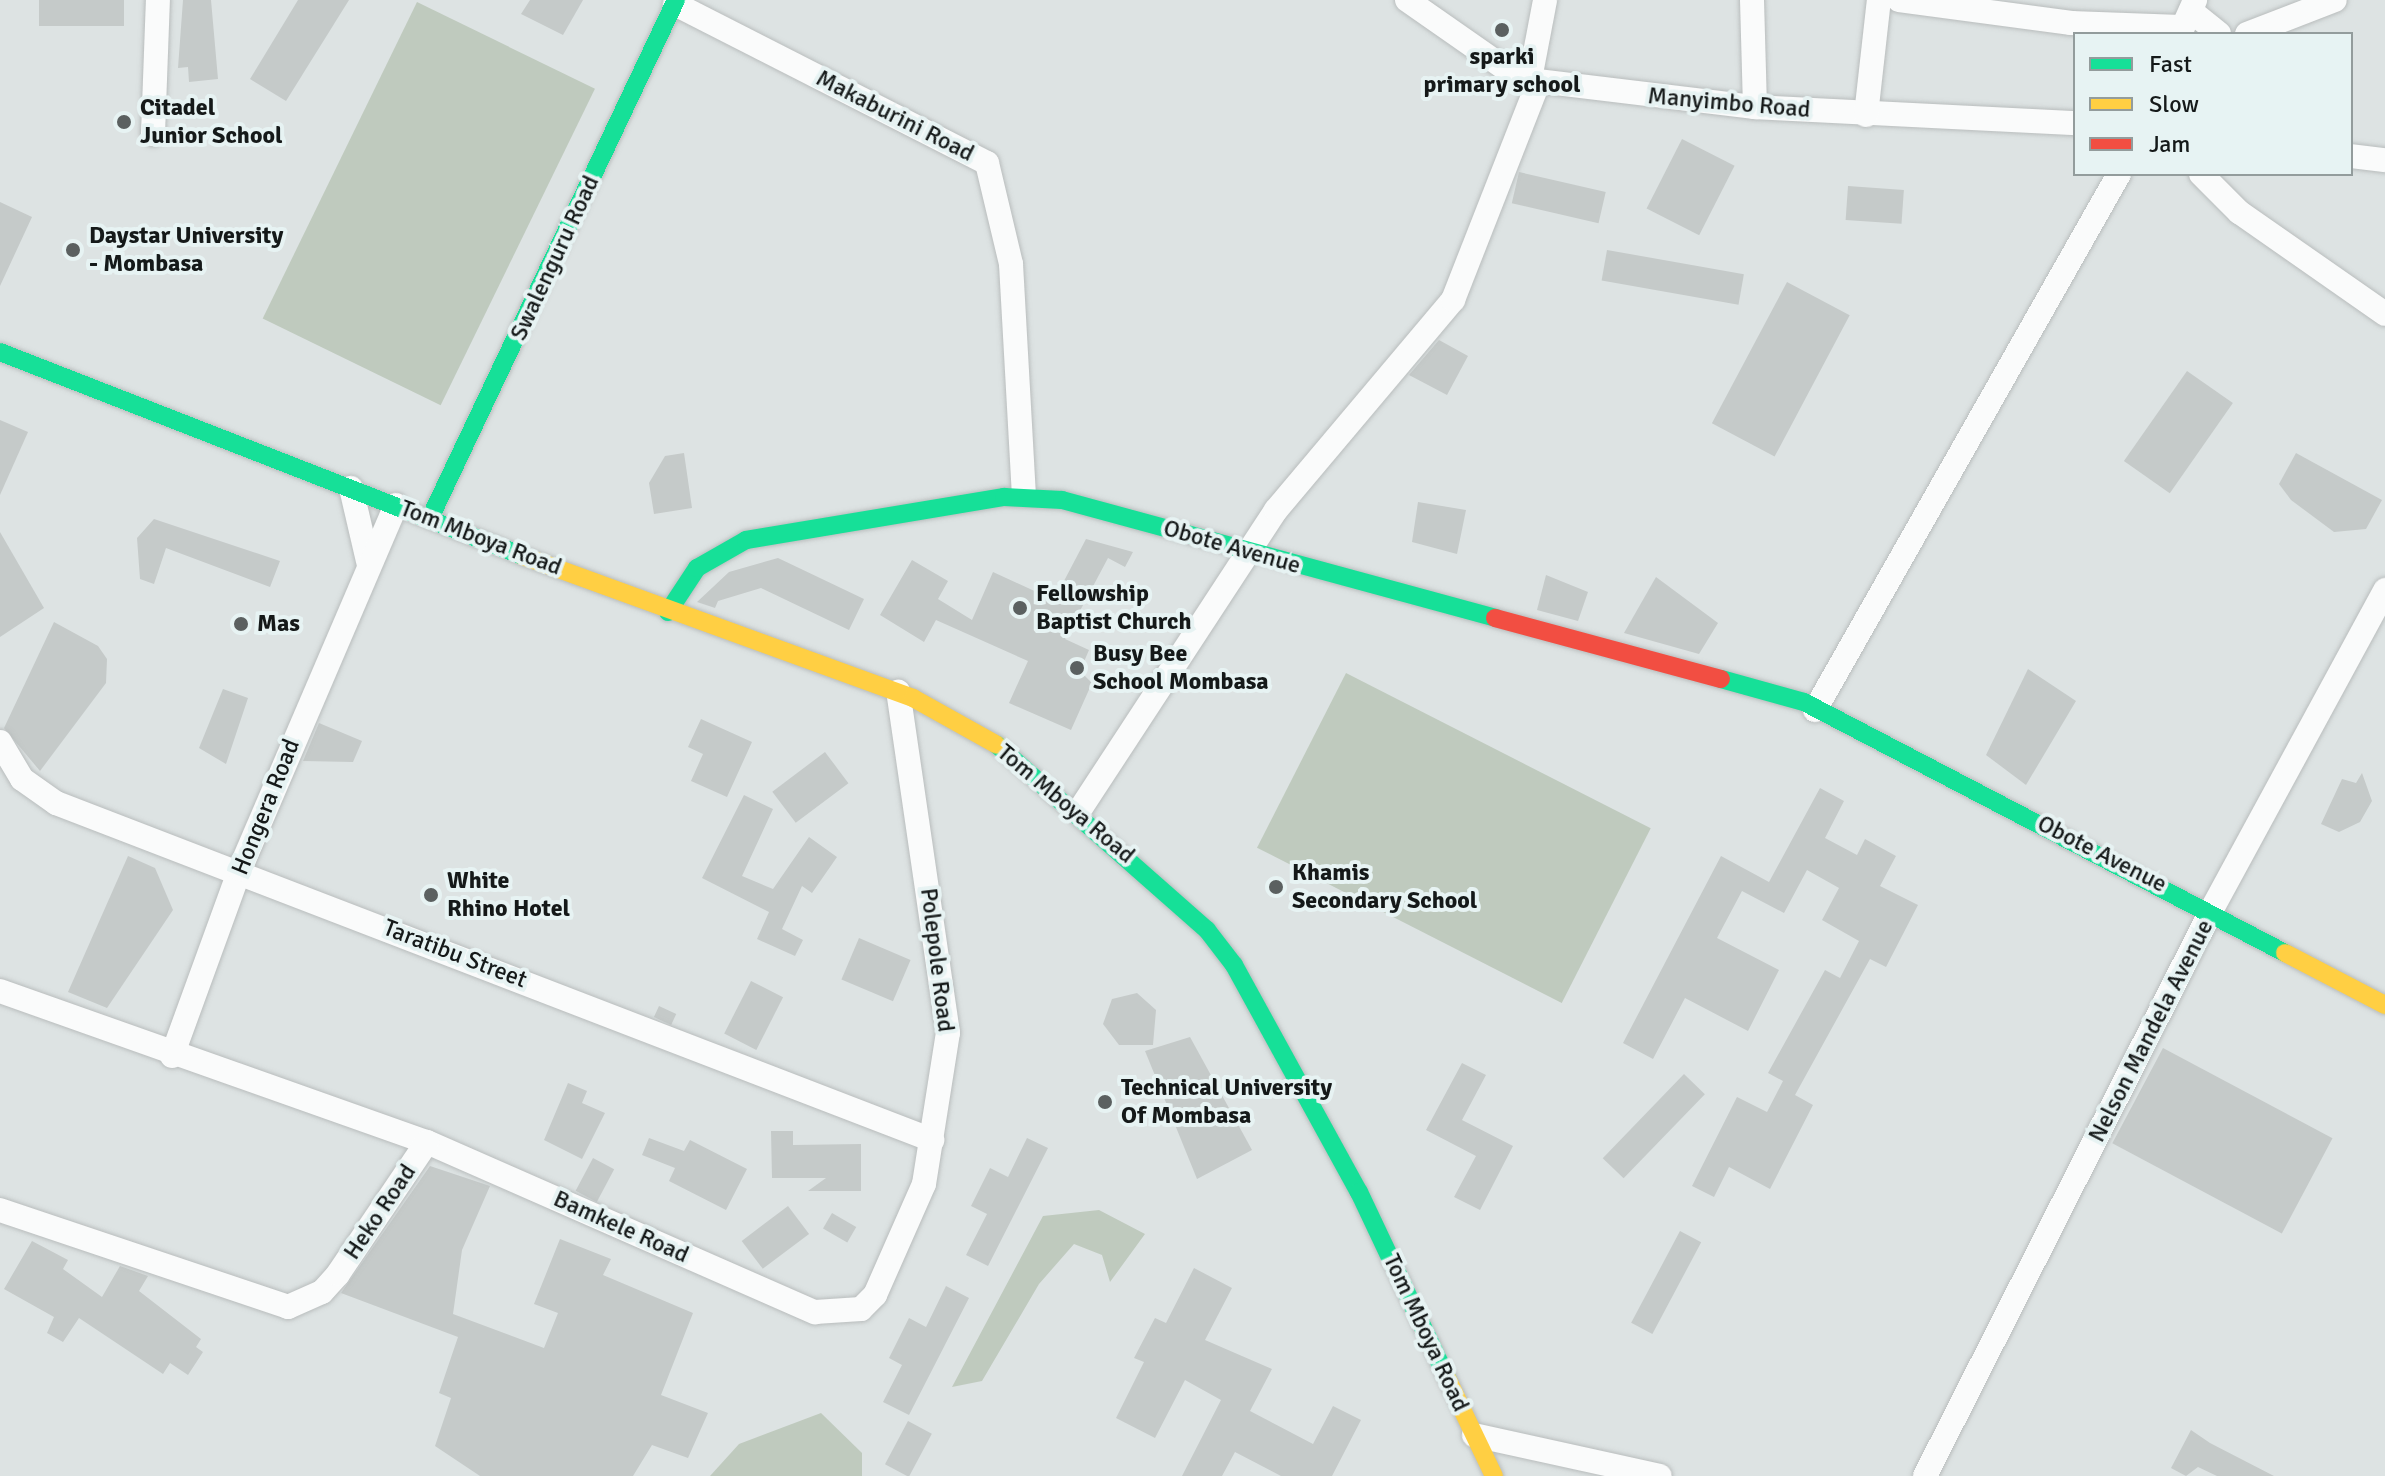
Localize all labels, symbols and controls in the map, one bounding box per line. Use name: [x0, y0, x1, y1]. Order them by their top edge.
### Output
marker: sparki primary school: [1493, 21, 1511, 39]
legend: [2073, 32, 2353, 176]
place label: sparki primary school: [1424, 43, 1580, 99]
text: Fast: [2149, 49, 2192, 79]
street label: Makaburini Road: [811, 64, 979, 168]
street label: Manyimbo Road: [1647, 82, 1811, 124]
text: Slow: [2149, 89, 2199, 119]
place label: Citadel Junior School: [140, 94, 282, 150]
marker: Citadel Junior School: [115, 113, 133, 131]
text: Jam: [2149, 129, 2190, 159]
street label: Swalenguru Road: [504, 171, 606, 345]
place label: Daystar University - Mombasa: [89, 222, 283, 278]
marker: Daystar University - Mombasa: [64, 241, 82, 259]
street label: Tom Mboya Road: [396, 494, 566, 582]
street label: Obote Avenue: [1160, 514, 1304, 580]
place label: Fellowship Baptist Church: [1036, 580, 1191, 636]
marker: Fellowship Baptist Church: [1011, 599, 1029, 617]
place label: Mas: [257, 610, 300, 638]
marker: Mas: [232, 615, 250, 633]
place label: Busy Bee School Mombasa: [1093, 640, 1269, 696]
marker: Busy Bee School Mombasa: [1068, 659, 1086, 677]
street label: Hongera Road: [226, 735, 306, 879]
street label: Tom Mboya Road: [991, 738, 1141, 870]
street label: Obote Avenue: [2033, 809, 2171, 899]
place label: Khamis Secondary School: [1292, 859, 1477, 915]
place label: White Rhino Hotel: [447, 867, 570, 923]
marker: Khamis Secondary School: [1267, 878, 1285, 896]
marker: White Rhino Hotel: [422, 886, 440, 904]
street label: Polepole Road: [914, 886, 960, 1034]
street label: Taratibu Street: [379, 913, 531, 995]
street label: Nelson Mandela Avenue: [2082, 915, 2220, 1147]
place label: Technical University Of Mombasa: [1121, 1074, 1332, 1130]
marker: Technical University Of Mombasa: [1096, 1093, 1114, 1111]
street label: Heko Road: [338, 1159, 422, 1265]
street label: Bamkele Road: [549, 1184, 693, 1270]
street label: Tom Mboya Road: [1377, 1250, 1475, 1416]

